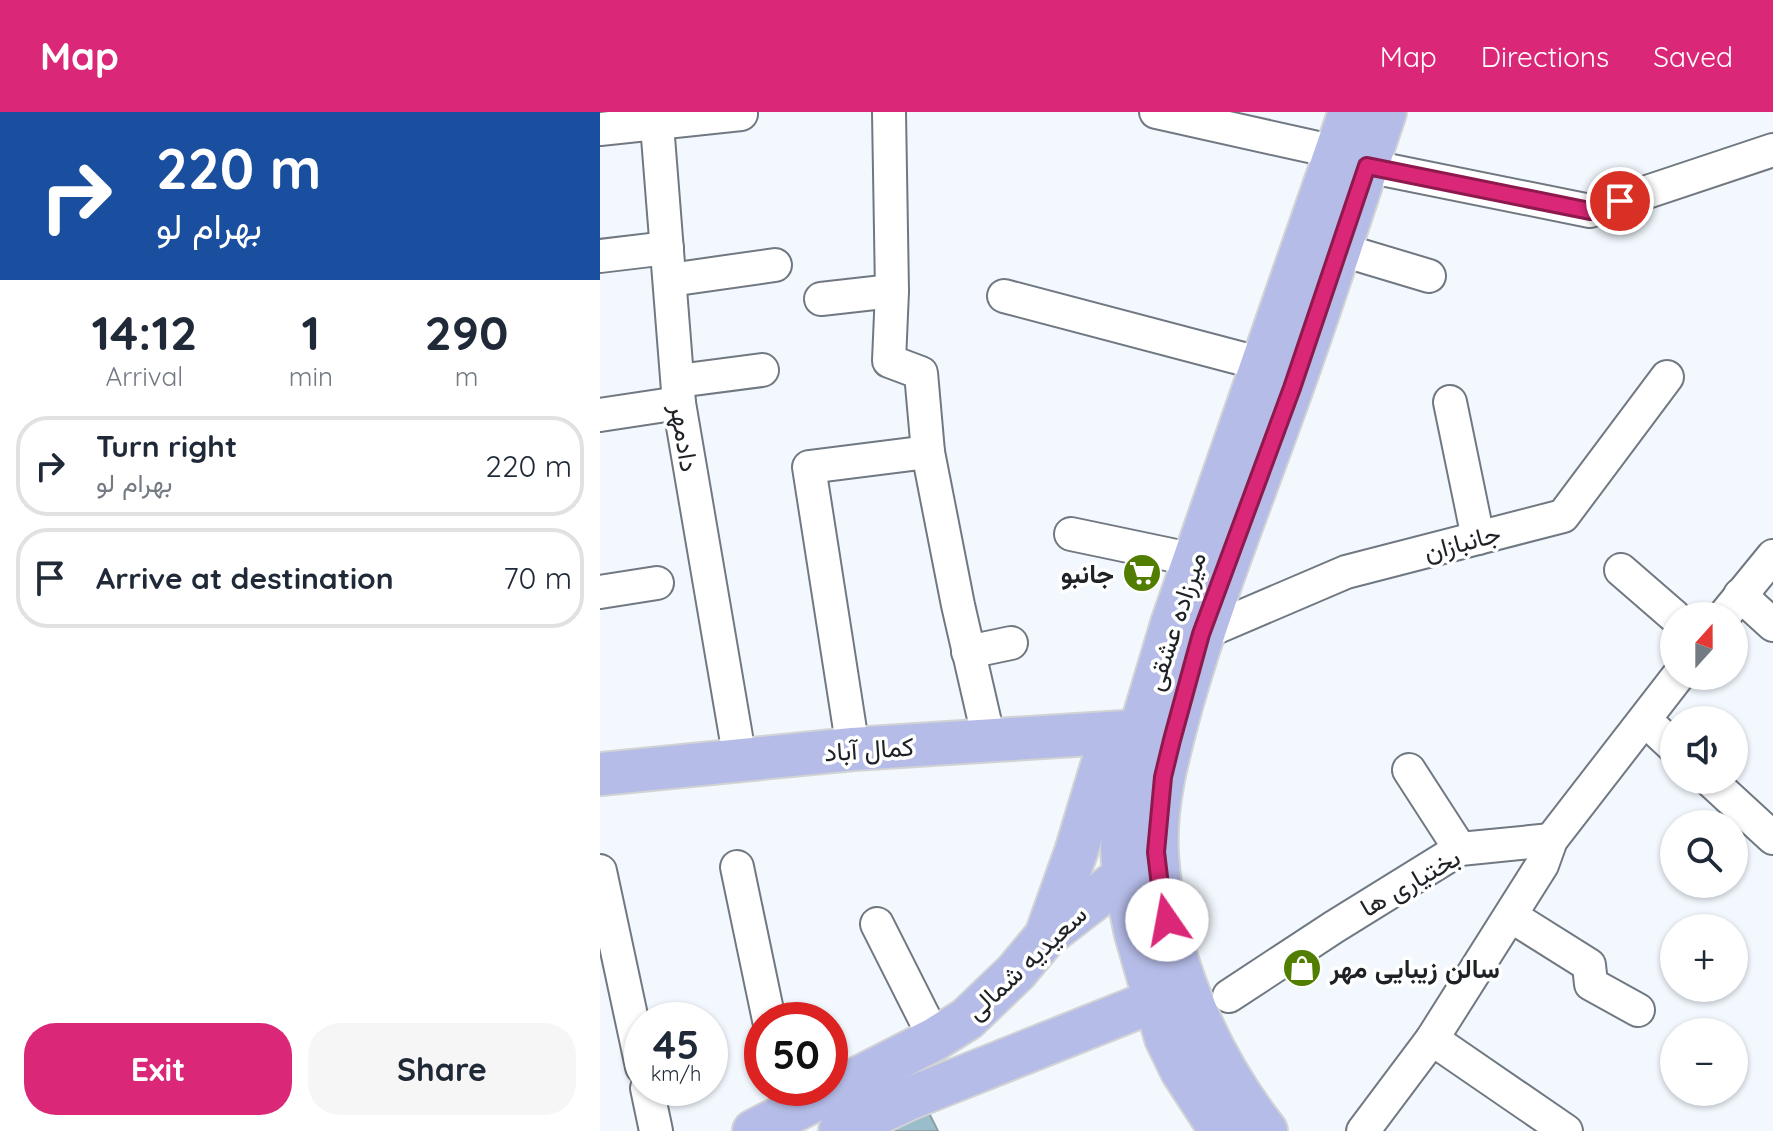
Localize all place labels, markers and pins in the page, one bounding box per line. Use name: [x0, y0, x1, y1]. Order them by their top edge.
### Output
pin: [1586, 167, 1654, 235]
supermarket icon: جانبو: [1121, 552, 1163, 594]
place label: جانبو: [1061, 557, 1114, 590]
shop icon: سالن زیبایی مهر: [1281, 947, 1323, 989]
place label: سالن زیبایی مهر: [1329, 952, 1500, 985]

